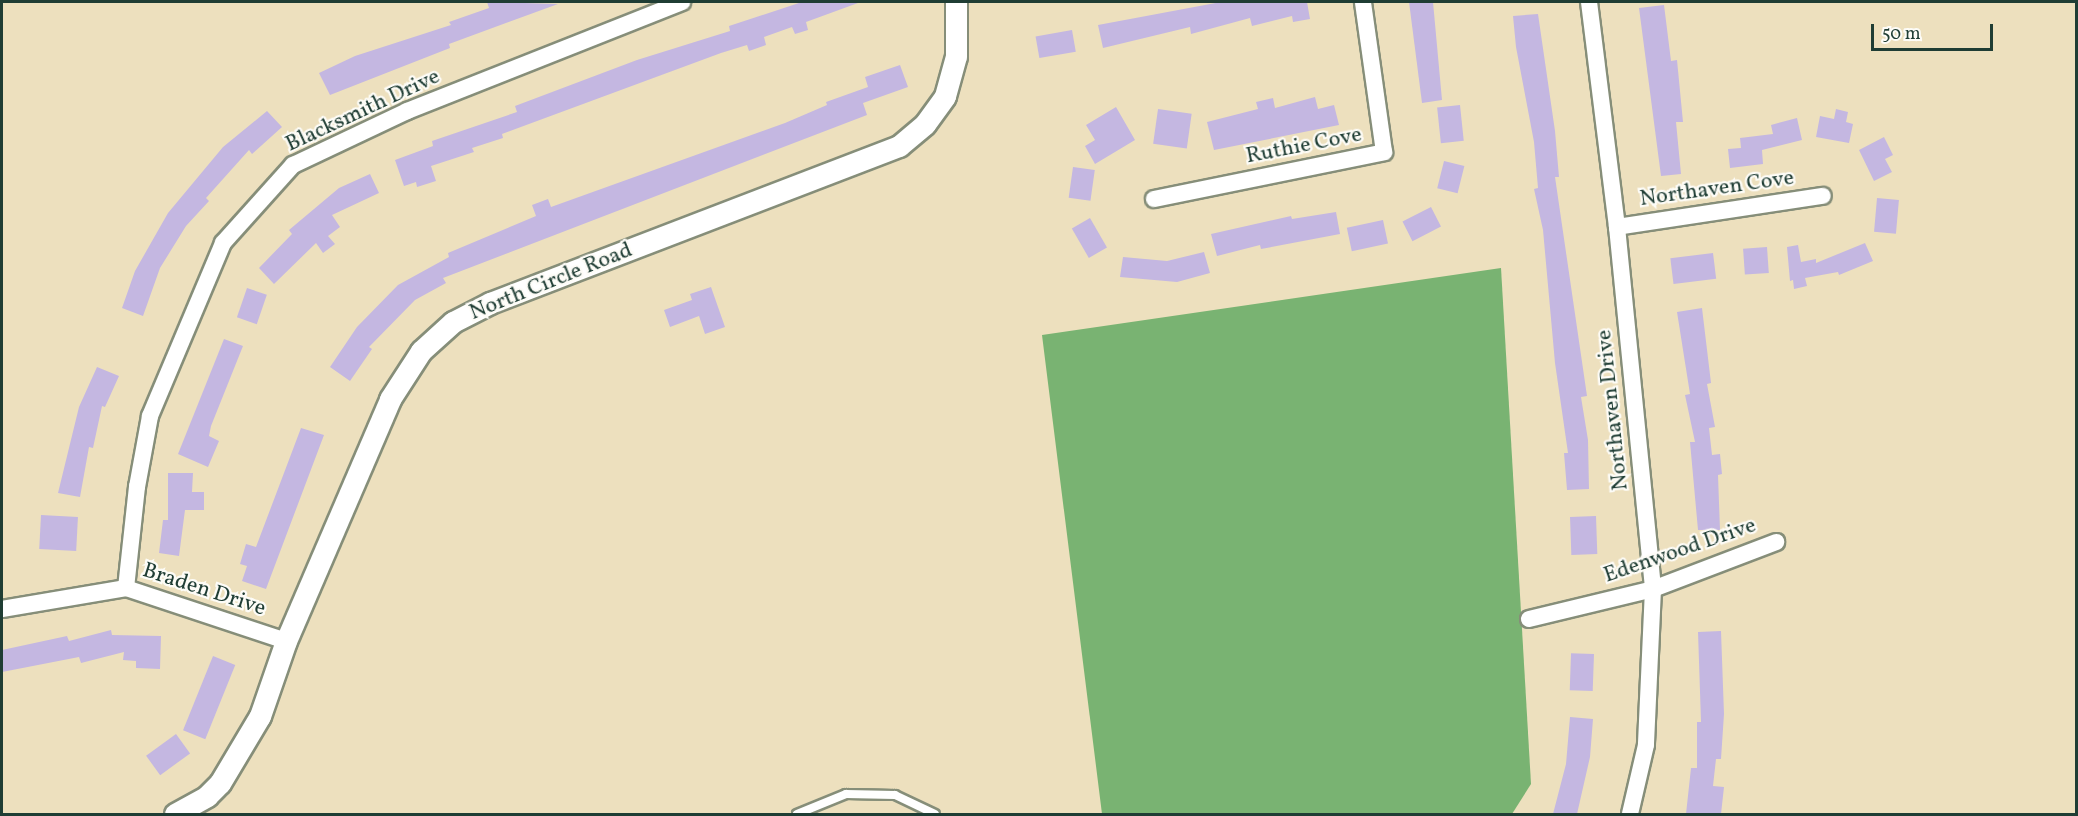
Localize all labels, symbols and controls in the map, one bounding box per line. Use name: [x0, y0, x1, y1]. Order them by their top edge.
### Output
scale bar: [1874, 12, 1996, 50]
text: 50 m: [1882, 22, 1921, 47]
street label: Blacksmith Drive: [282, 64, 444, 158]
street label: Ruthie Cove: [1244, 122, 1364, 170]
street label: Northaven Cove: [1638, 165, 1796, 213]
street label: North Circle Road: [466, 237, 636, 327]
street label: Northaven Drive: [1591, 328, 1635, 492]
street label: Edenwood Drive: [1601, 513, 1759, 589]
street label: Braden Drive: [139, 558, 269, 622]

